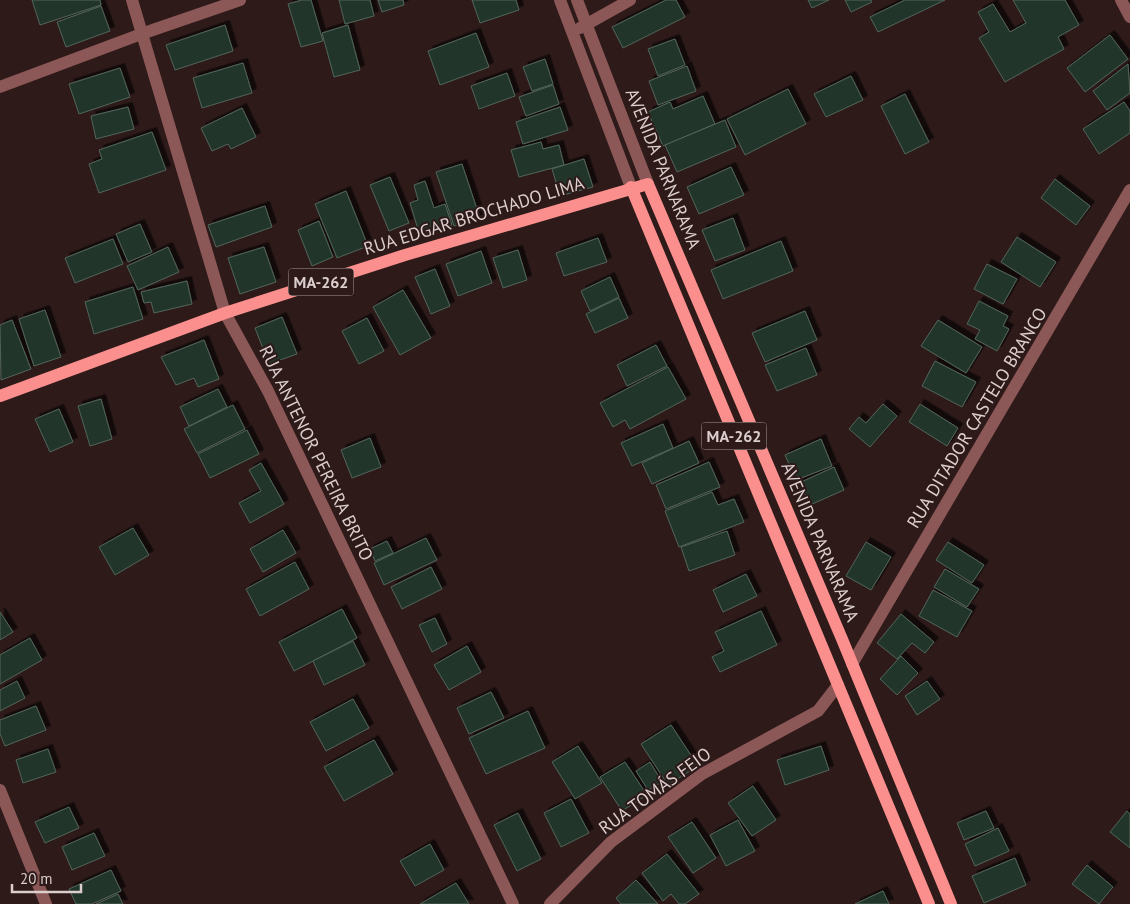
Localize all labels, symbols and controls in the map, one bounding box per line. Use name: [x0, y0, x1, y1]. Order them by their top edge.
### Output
street label: AVENIDA PARNARAMA: [621, 85, 706, 253]
street label: RUA EDGAR BROCHADO LIMA: [361, 171, 587, 260]
road number: MA-262: [288, 268, 354, 296]
street label: RUA DITADOR CASTELO BRANCO: [902, 303, 1052, 532]
street label: RUA ANTENOR PEREIRA BRITO: [254, 341, 379, 564]
road number: MA-262: [702, 422, 766, 450]
street label: AVENIDA PARNARAMA: [776, 459, 865, 626]
street label: RUA TOMÁS FEIO: [594, 742, 715, 839]
scale bar: [12, 862, 81, 894]
text: 20 m: [20, 869, 53, 888]

